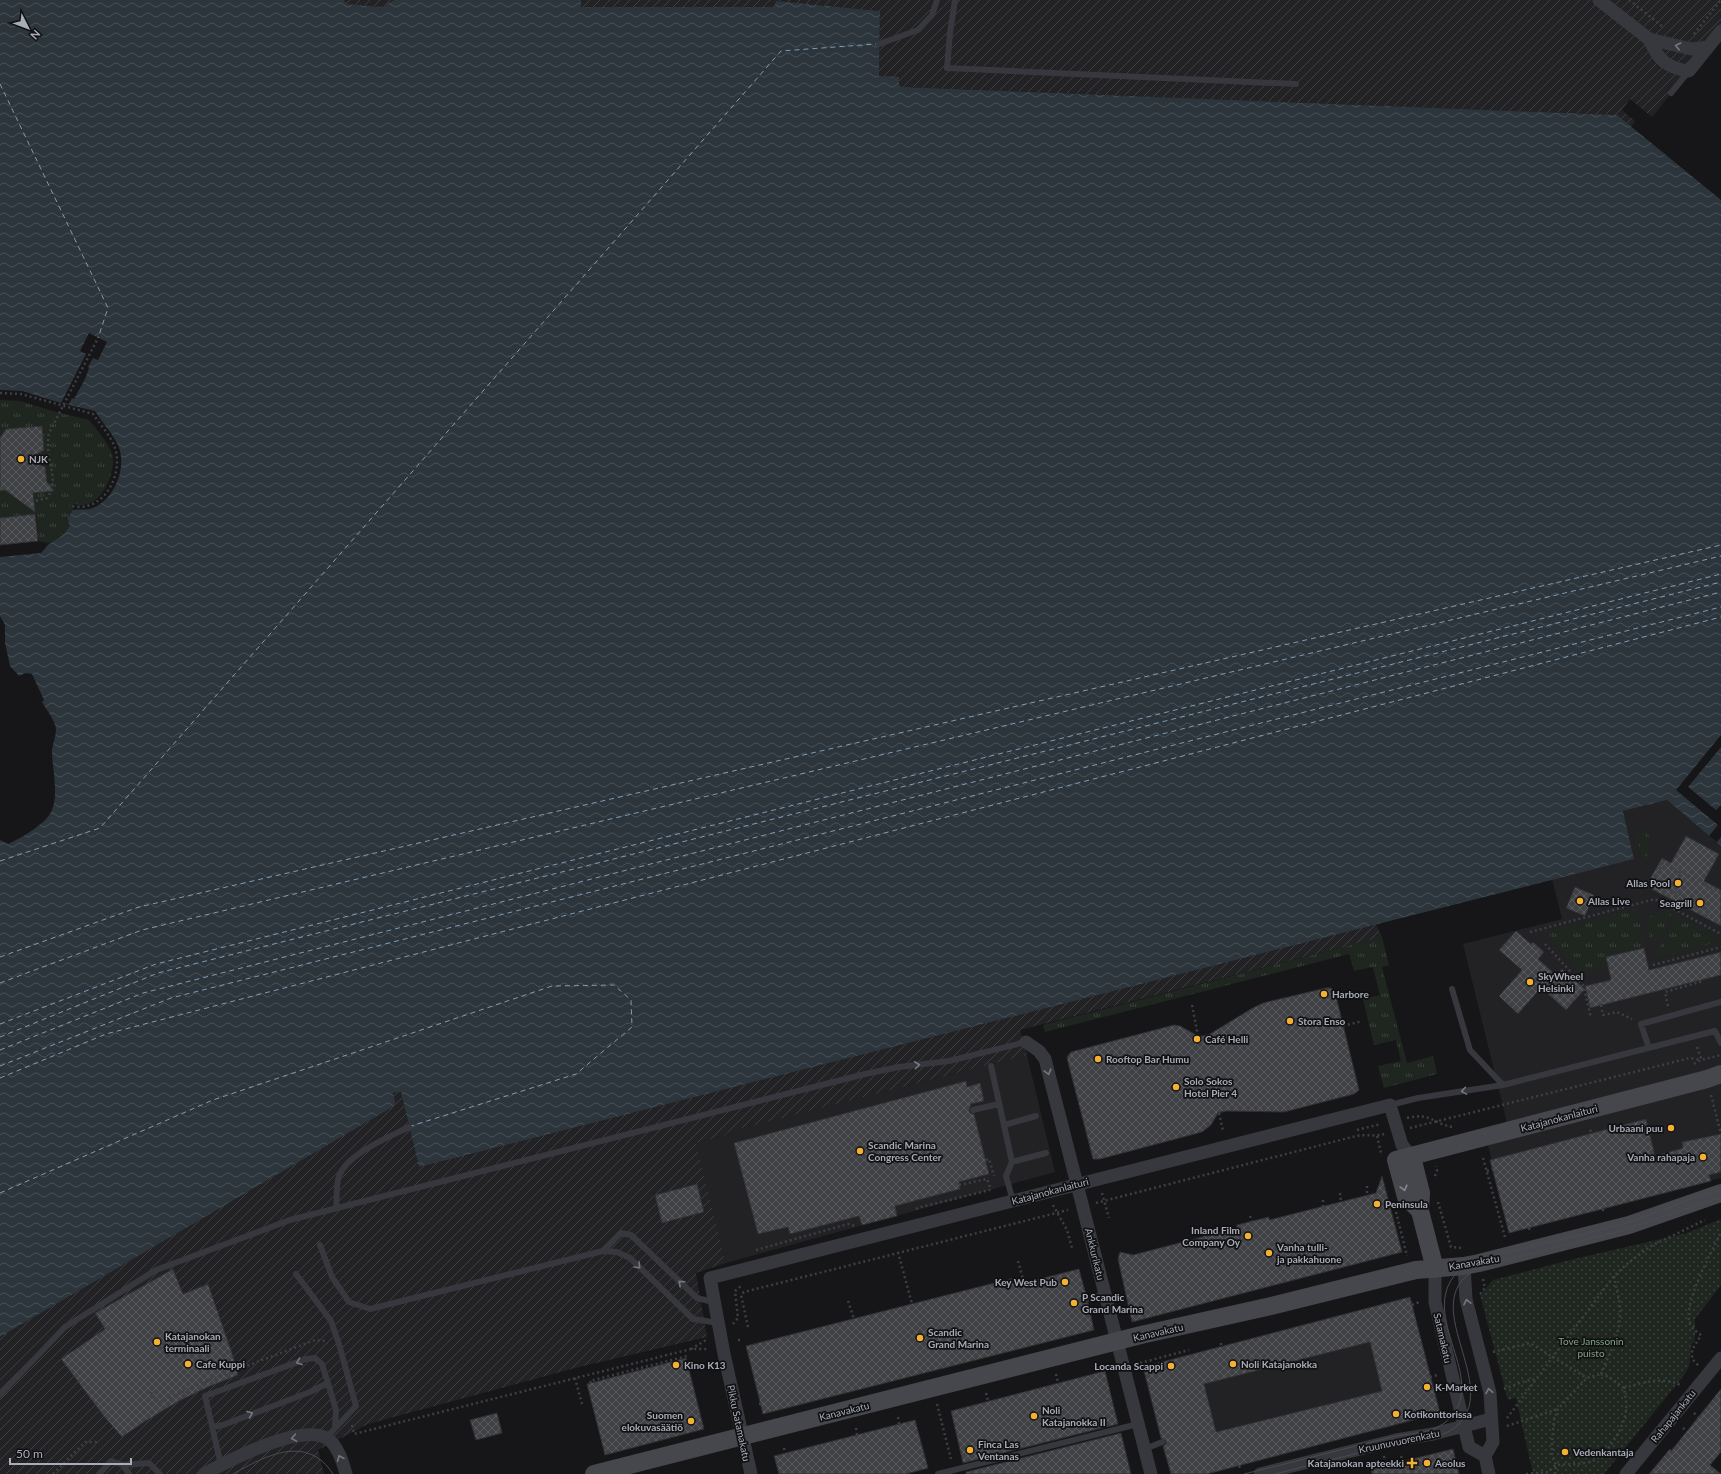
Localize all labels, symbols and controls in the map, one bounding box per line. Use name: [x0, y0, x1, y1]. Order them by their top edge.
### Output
north arrow: [8, 8, 48, 48]
text: N: [28, 28, 43, 43]
one-way arrow: [1675, 43, 1682, 51]
place label: NJK: [29, 453, 48, 465]
marker: NJK: [16, 454, 26, 464]
place label: Allas Pool: [1625, 877, 1670, 889]
marker: Allas Pool: [1673, 878, 1683, 888]
place label: Allas Live: [1587, 895, 1631, 907]
marker: Allas Live: [1575, 896, 1585, 906]
place label: Seagrill: [1660, 897, 1692, 909]
marker: Seagrill: [1695, 898, 1705, 908]
place label: SkyWheel Helsinki: [1538, 970, 1583, 994]
marker: SkyWheel Helsinki: [1525, 977, 1535, 987]
place label: Harbore: [1332, 988, 1369, 1000]
marker: Harbore: [1319, 989, 1329, 999]
place label: Stora Enso: [1298, 1015, 1346, 1027]
marker: Stora Enso: [1285, 1016, 1295, 1026]
place label: Café Helli: [1205, 1033, 1249, 1045]
marker: Café Helli: [1192, 1034, 1202, 1044]
place label: Rooftop Bar Humu: [1106, 1053, 1190, 1065]
marker: Rooftop Bar Humu: [1093, 1054, 1103, 1064]
one-way arrow: [914, 1061, 920, 1070]
one-way arrow: [1043, 1068, 1052, 1075]
place label: Solo Sokos Hotel Pier 4: [1184, 1075, 1237, 1099]
marker: Solo Sokos Hotel Pier 4: [1171, 1082, 1181, 1092]
one-way arrow: [1461, 1086, 1467, 1095]
street label: Katajanokanlaituri: [1519, 1102, 1599, 1134]
place label: Urbaani puu: [1609, 1122, 1663, 1134]
marker: Urbaani puu: [1666, 1123, 1676, 1133]
place label: Scandic Marina Congress Center: [868, 1139, 942, 1163]
marker: Scandic Marina Congress Center: [855, 1146, 865, 1156]
place label: Vanha rahapaja: [1626, 1151, 1695, 1163]
marker: Vanha rahapaja: [1698, 1152, 1708, 1162]
street label: Katajanokanlaituri: [1010, 1175, 1090, 1207]
one-way arrow: [1399, 1184, 1408, 1191]
place label: Peninsula: [1385, 1198, 1428, 1210]
marker: Peninsula: [1372, 1199, 1382, 1209]
place label: Inland Film Company Oy: [1182, 1224, 1241, 1248]
street label: Ankkurikatu: [1083, 1227, 1107, 1281]
marker: Inland Film Company Oy: [1243, 1231, 1253, 1241]
place label: Vanha tulli- ja pakkahuone: [1276, 1241, 1342, 1265]
marker: Vanha tulli- ja pakkahuone: [1264, 1248, 1274, 1258]
street label: Kanavakatu: [1448, 1252, 1500, 1272]
one-way arrow: [633, 1261, 641, 1269]
place label: Key West Pub: [995, 1276, 1057, 1288]
marker: Key West Pub: [1060, 1277, 1070, 1287]
one-way arrow: [678, 1281, 685, 1288]
place label: P Scandic Grand Marina: [1082, 1291, 1143, 1315]
marker: P Scandic Grand Marina: [1069, 1298, 1079, 1308]
one-way arrow: [1464, 1299, 1472, 1305]
street label: Satamakatu: [1431, 1312, 1455, 1364]
street label: Kanavakatu: [1132, 1320, 1184, 1344]
place label: Scandic Grand Marina: [928, 1326, 989, 1350]
place label: Katajanokan terminaali: [165, 1330, 221, 1354]
marker: Scandic Grand Marina: [915, 1333, 925, 1343]
park label: Tove Janssonin puisto: [1558, 1335, 1624, 1359]
marker: Katajanokan terminaali: [152, 1337, 162, 1347]
one-way arrow: [296, 1357, 303, 1366]
place label: Cafe Kuppi: [196, 1358, 245, 1370]
place label: Noli Katajanokka: [1241, 1358, 1317, 1370]
marker: Cafe Kuppi: [183, 1359, 193, 1369]
place label: Kino K13: [684, 1359, 726, 1371]
marker: Noli Katajanokka: [1228, 1359, 1238, 1369]
marker: Kino K13: [671, 1360, 681, 1370]
place label: Locanda Scappi: [1094, 1360, 1163, 1372]
marker: Locanda Scappi: [1166, 1361, 1176, 1371]
place label: K-Market: [1435, 1381, 1478, 1393]
marker: K-Market: [1422, 1382, 1432, 1392]
street label: Pikku Satamakatu: [725, 1384, 753, 1462]
street label: Rahapajankatu: [1648, 1387, 1698, 1445]
one-way arrow: [1485, 1388, 1494, 1394]
street label: Kanavakatu: [818, 1399, 870, 1423]
place label: Noli Katajanokka II: [1042, 1404, 1106, 1428]
place label: Kotikonttorissa: [1404, 1408, 1472, 1420]
place label: Suomen elokuvasäätiö: [622, 1409, 683, 1433]
marker: Kotikonttorissa: [1391, 1409, 1401, 1419]
one-way arrow: [247, 1411, 254, 1419]
marker: Noli Katajanokka II: [1029, 1411, 1039, 1421]
marker: Suomen elokuvasäätiö: [686, 1416, 696, 1426]
street label: Kruunuvuorenkatu: [1357, 1427, 1441, 1455]
one-way arrow: [291, 1433, 297, 1441]
place label: Finca Las Ventanas: [977, 1438, 1020, 1462]
scale bar: [10, 1440, 131, 1466]
marker: Finca Las Ventanas: [965, 1445, 975, 1455]
text: 50 m: [16, 1446, 43, 1461]
place label: Vedenkantaja: [1572, 1446, 1634, 1458]
marker: Vedenkantaja: [1560, 1447, 1570, 1457]
one-way arrow: [336, 1454, 344, 1461]
place label: Katajanokan apteekki: [1308, 1457, 1404, 1469]
place label: Aeolus: [1434, 1457, 1466, 1469]
marker: Katajanokan apteekki: [1407, 1458, 1417, 1468]
marker: Aeolus: [1422, 1458, 1432, 1468]

